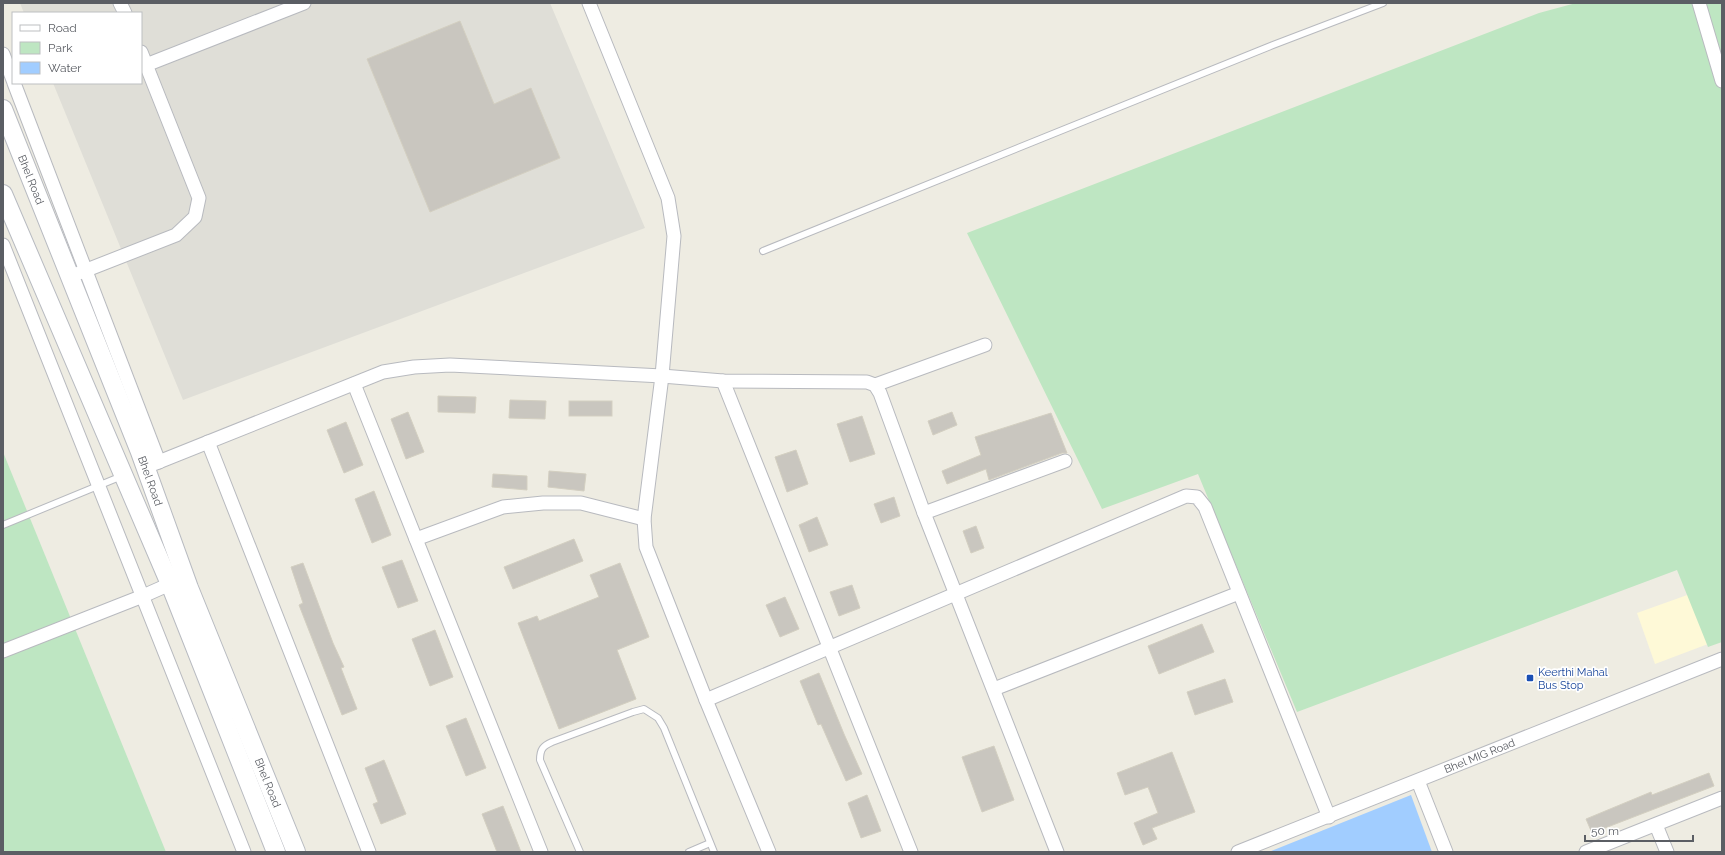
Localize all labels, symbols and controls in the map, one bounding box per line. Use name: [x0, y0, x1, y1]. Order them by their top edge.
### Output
legend: [12, 12, 142, 84]
text: Road: [48, 21, 77, 35]
text: Park: [48, 41, 73, 55]
text: Water: [48, 61, 82, 75]
street label: Bhel Road: [15, 153, 46, 207]
street label: Bhel Road: [135, 454, 165, 508]
place label: Keerthi Mahal Bus Stop: [1538, 666, 1608, 692]
marker: Keerthi Mahal Bus Stop: [1525, 673, 1535, 683]
street label: Bhel MIG Road: [1442, 736, 1517, 776]
street label: Bhel Road: [252, 756, 283, 810]
scale bar: [1585, 817, 1693, 843]
text: 50 m: [1591, 824, 1619, 838]

